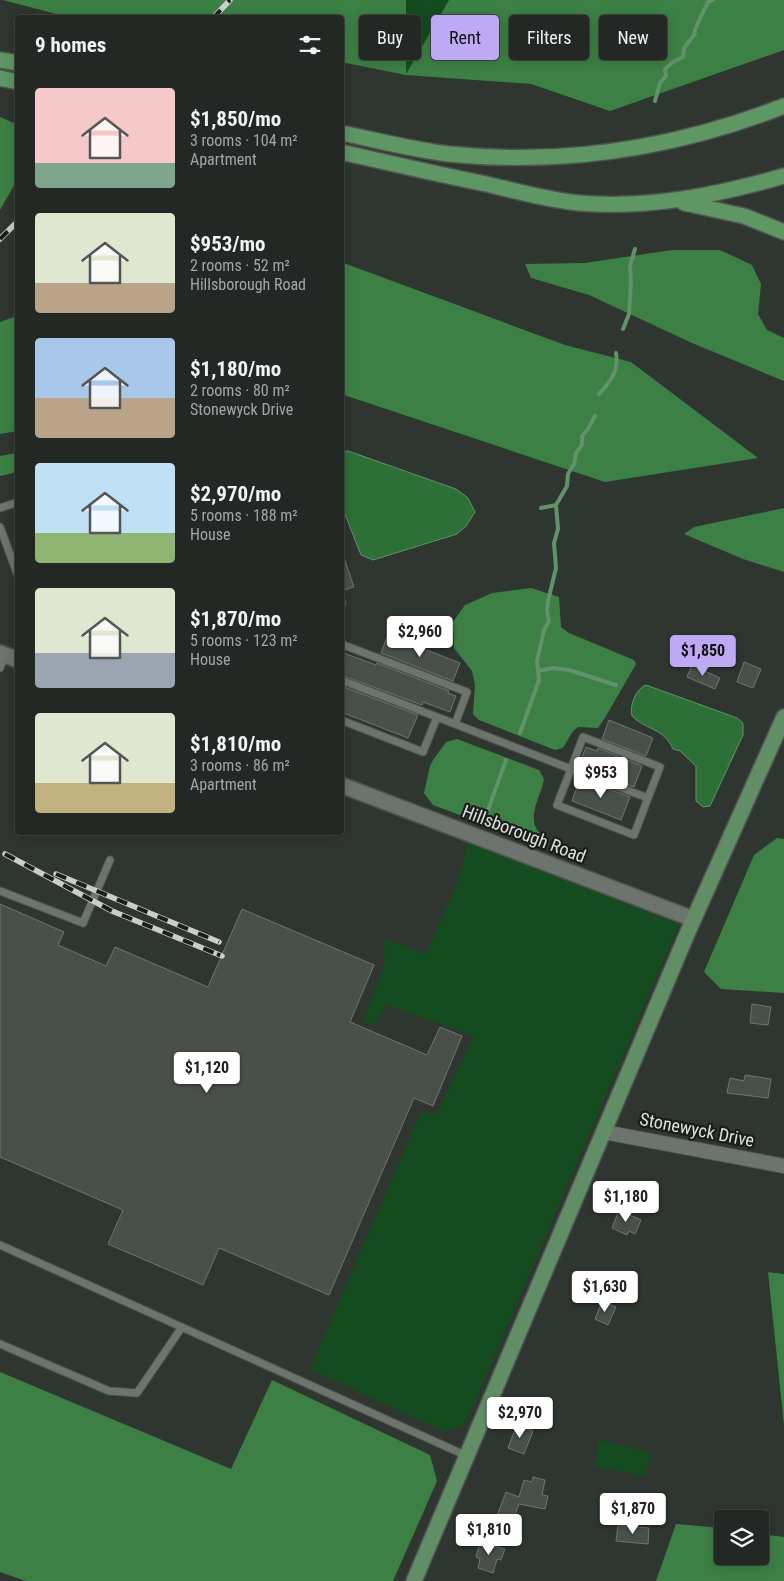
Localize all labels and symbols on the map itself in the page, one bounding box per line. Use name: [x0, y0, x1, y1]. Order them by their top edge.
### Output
pin: $2,960: [379, 616, 461, 658]
pin: $1,850: [662, 634, 744, 677]
pin: $953: [571, 756, 631, 799]
street label: Hillsborough Road: [459, 800, 589, 867]
pin: $1,120: [166, 1052, 248, 1094]
street label: Stonewyck Drive: [638, 1108, 756, 1151]
pin: $1,180: [585, 1180, 667, 1223]
pin: $1,630: [564, 1270, 646, 1313]
pin: $2,970: [479, 1396, 561, 1439]
pin: $1,870: [592, 1492, 674, 1535]
pin: $1,810: [448, 1514, 530, 1556]

